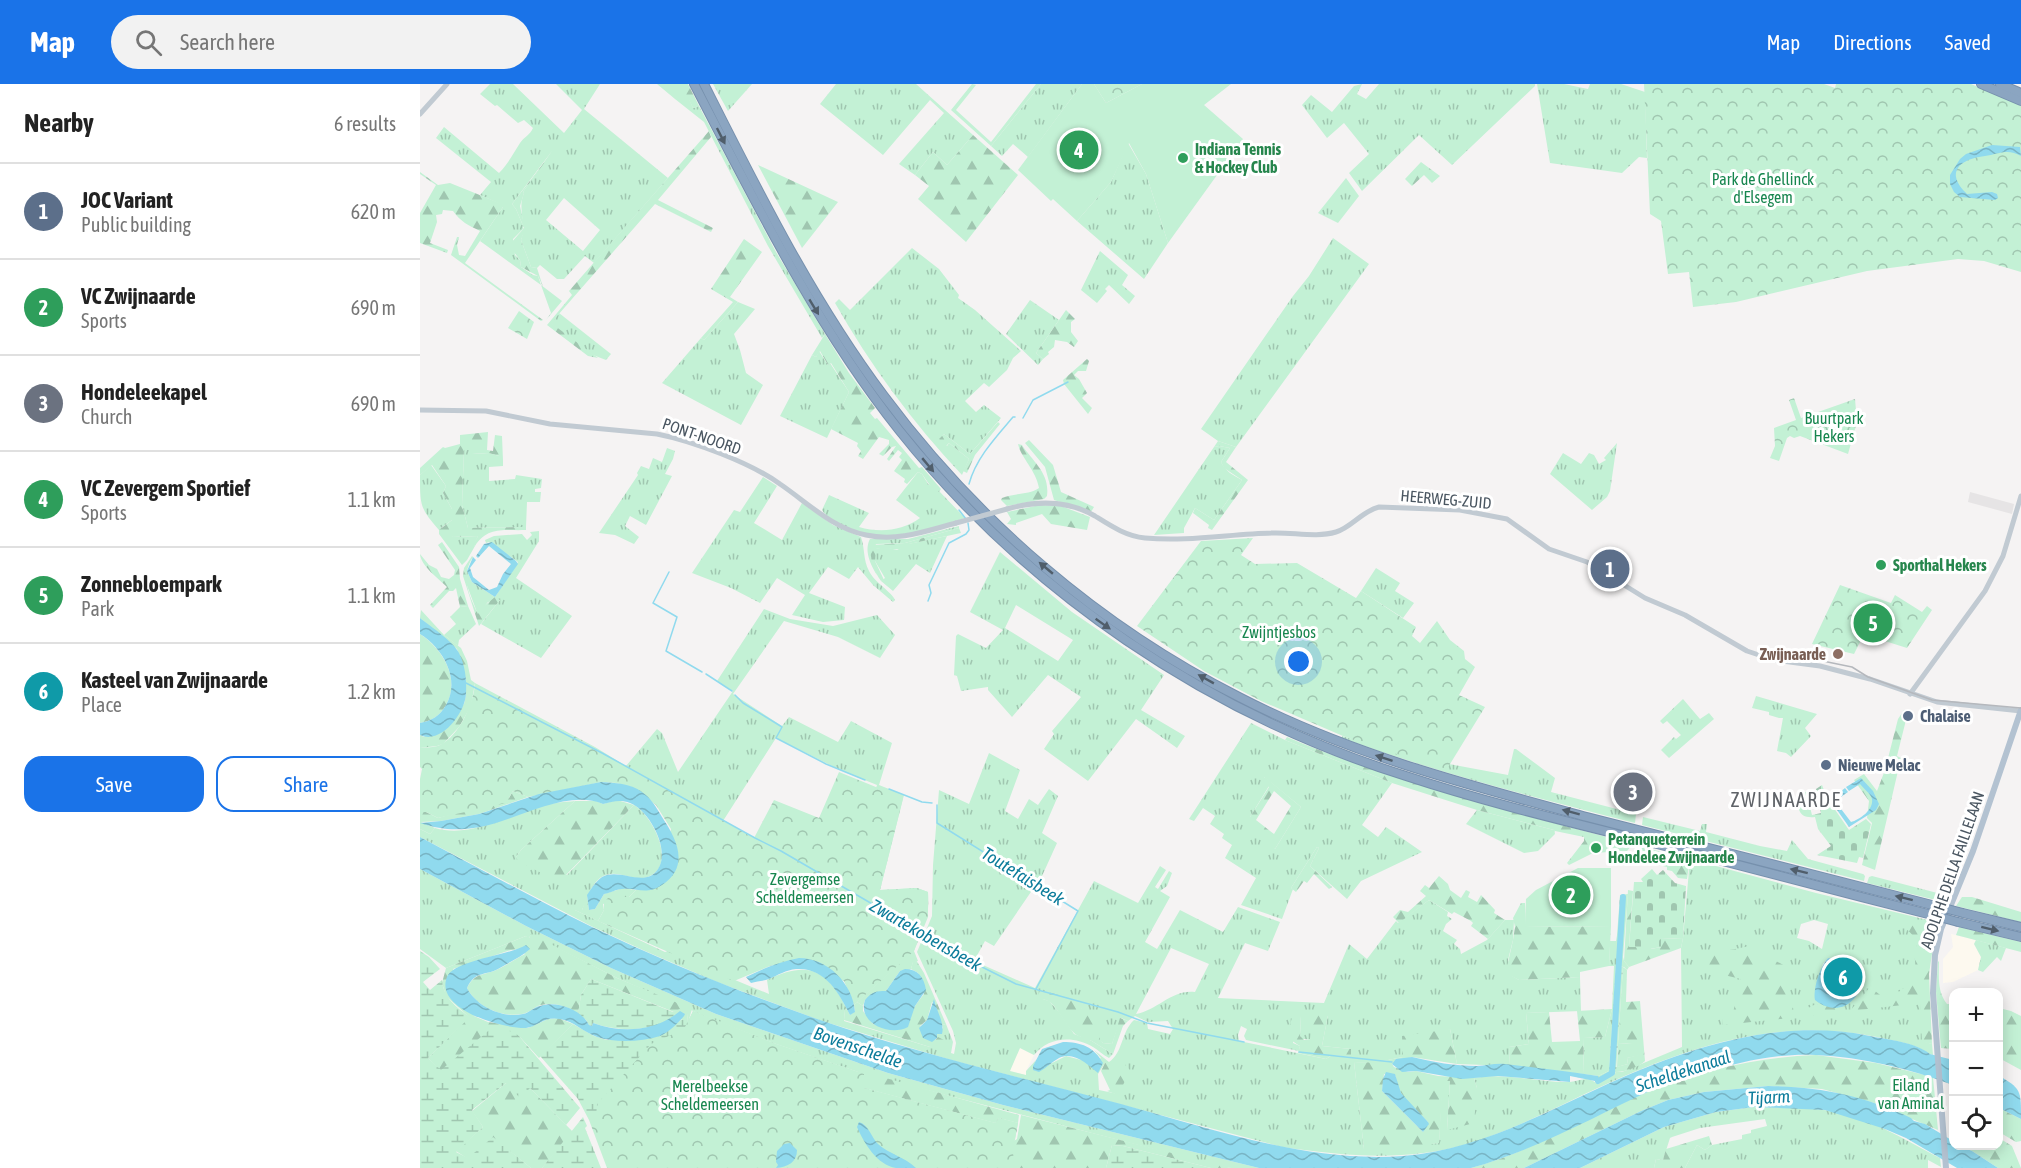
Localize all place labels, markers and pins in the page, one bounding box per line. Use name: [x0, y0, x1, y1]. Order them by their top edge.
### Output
pin: 4: [1060, 128, 1098, 172]
place label: Indiana Tennis & Hockey Club: [1195, 140, 1281, 176]
marker: Indiana Tennis & Hockey Club: [1176, 151, 1190, 165]
pin: 1: [1590, 546, 1630, 592]
place label: Sporthal Hekers: [1893, 556, 1987, 574]
marker: Sporthal Hekers: [1874, 558, 1888, 572]
pin: 5: [1854, 600, 1892, 646]
place label: Zwijnaarde: [1760, 645, 1826, 663]
marker: Zwijnaarde: [1831, 647, 1845, 661]
place label: Chalaise: [1920, 707, 1971, 725]
marker: Chalaise: [1901, 709, 1915, 723]
place label: Nieuwe Melac: [1838, 756, 1921, 774]
marker: Nieuwe Melac: [1819, 758, 1833, 772]
pin: 3: [1614, 770, 1652, 814]
place label: Petanqueterrein Hondelee Zwijnaarde: [1608, 830, 1734, 866]
marker: Petanqueterrein Hondelee Zwijnaarde: [1589, 841, 1603, 855]
pin: 2: [1552, 872, 1590, 918]
pin: 6: [1824, 954, 1862, 1000]

